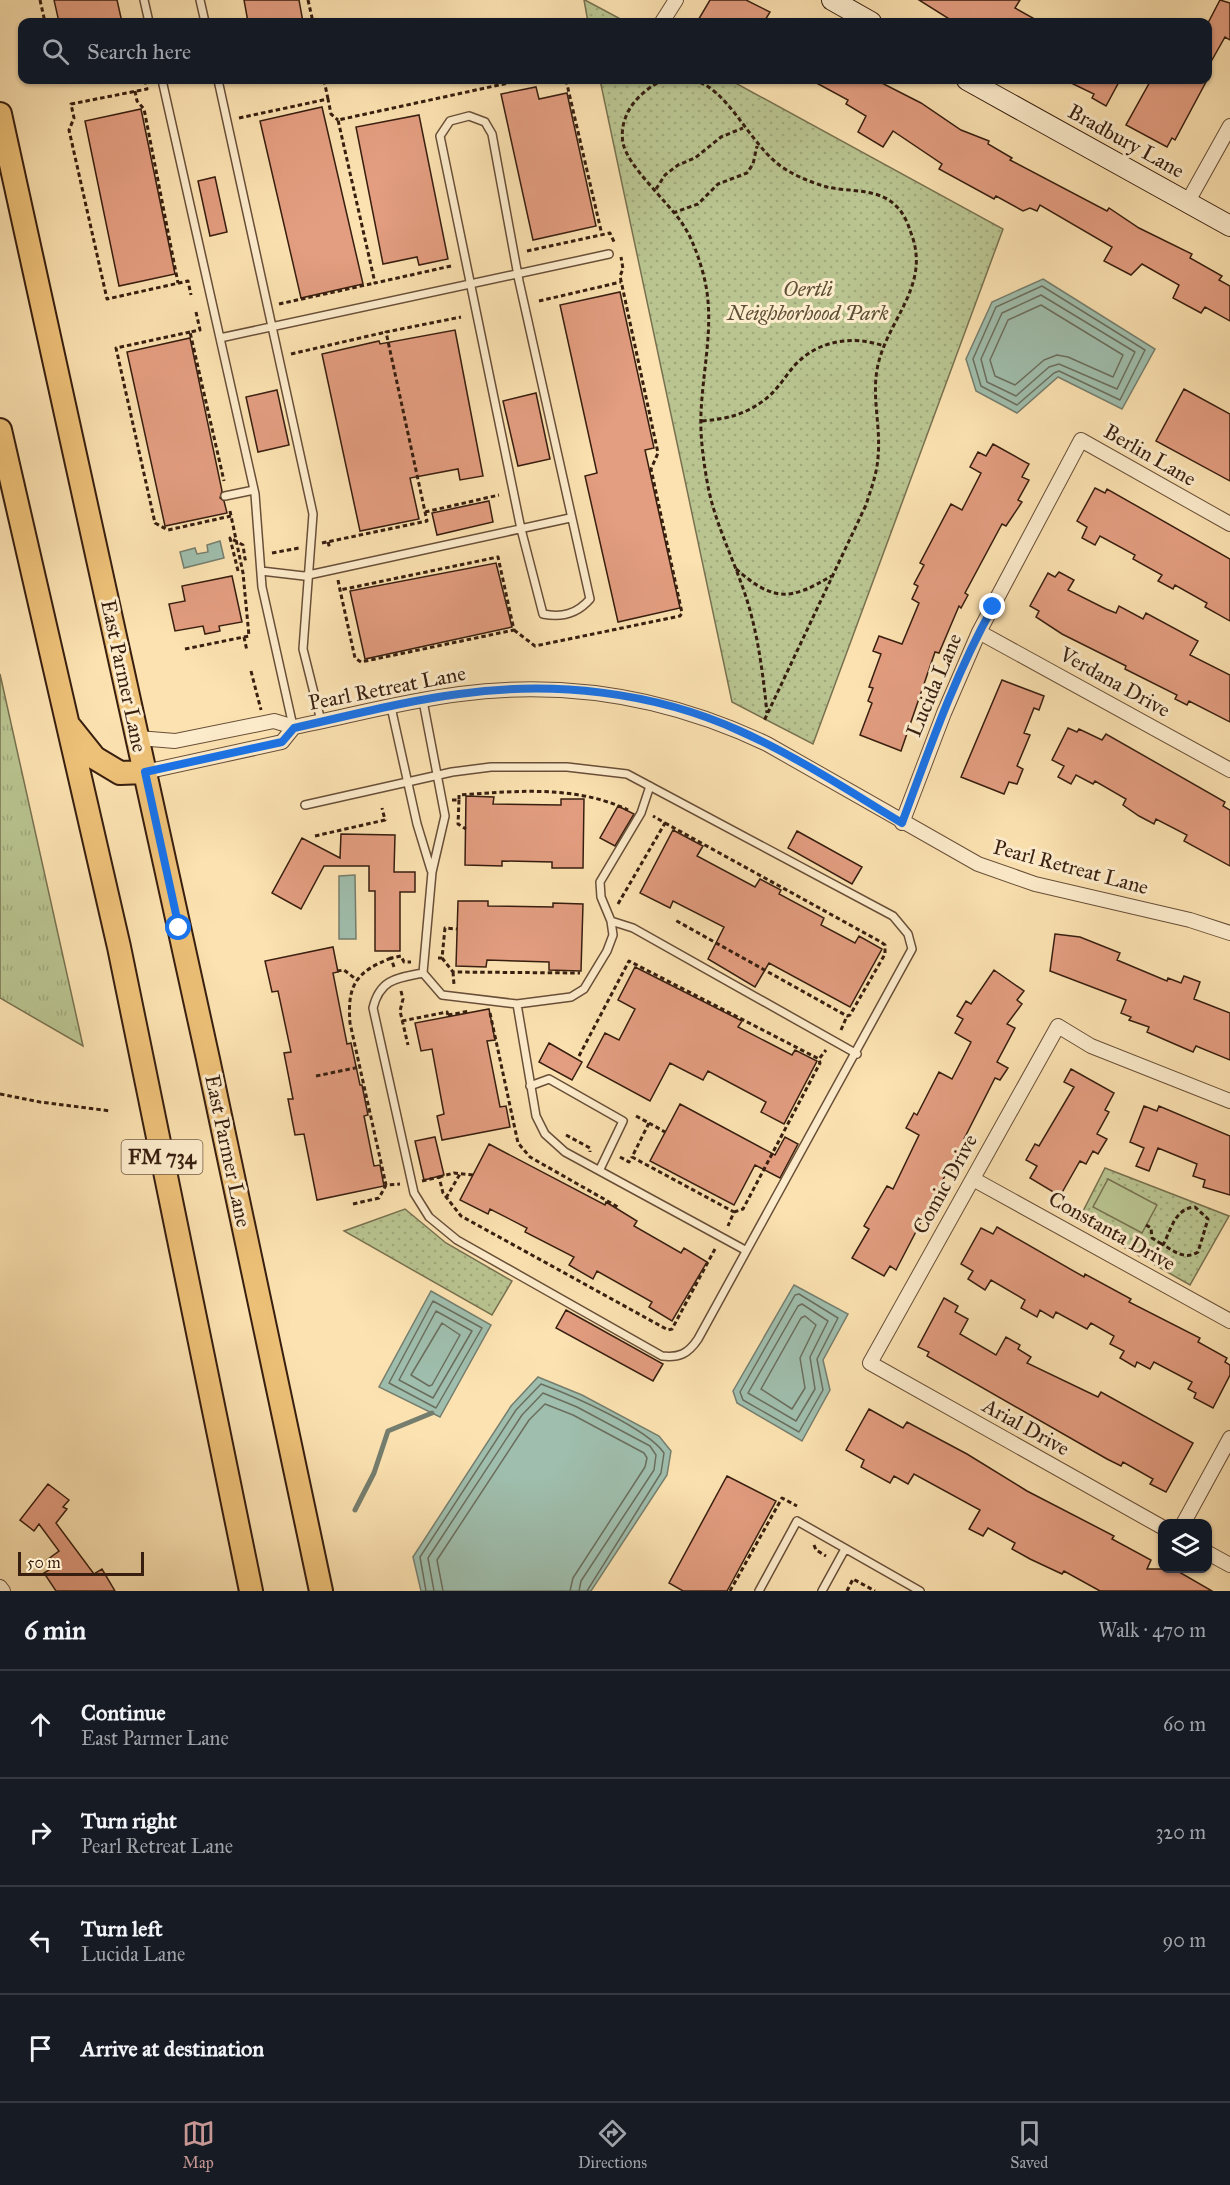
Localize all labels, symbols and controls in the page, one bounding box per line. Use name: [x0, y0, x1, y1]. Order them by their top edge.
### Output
search box: [18, 18, 1212, 84]
icon: search: [39, 35, 72, 68]
text: Search here: [87, 38, 191, 65]
street label: Bradbury Lane: [1063, 98, 1189, 184]
park label: Oertli Neighborhood Park: [726, 276, 889, 326]
street label: Berlin Lane: [1099, 418, 1201, 492]
route end: [979, 593, 1005, 619]
street label: East Parmer Lane: [95, 597, 153, 755]
street label: Lucida Lane: [901, 629, 967, 741]
street label: Verdana Drive: [1054, 640, 1175, 723]
street label: Pearl Retreat Lane: [306, 660, 468, 716]
street label: Pearl Retreat Lane: [990, 834, 1152, 900]
route start: [165, 914, 191, 940]
street label: East Parmer Lane: [199, 1072, 257, 1230]
street label: Comic Drive: [907, 1129, 983, 1239]
road number: FM 734: [122, 1140, 202, 1174]
street label: Constanta Drive: [1044, 1185, 1180, 1277]
street label: Arial Drive: [977, 1392, 1074, 1462]
map controls: [1158, 1519, 1212, 1573]
button: layers: [1158, 1519, 1212, 1573]
scale bar: [18, 1549, 144, 1576]
text: 50 m: [27, 1553, 61, 1572]
text: 6 min: [24, 1614, 86, 1646]
text: Walk · 470 m: [1098, 1618, 1206, 1642]
text: Continue: [81, 1699, 166, 1726]
icon: ahead: [24, 1708, 57, 1741]
text: 60 m: [1163, 1712, 1206, 1736]
text: East Parmer Lane: [81, 1726, 229, 1750]
text: Turn right: [81, 1807, 177, 1834]
icon: right: [24, 1816, 57, 1849]
text: 320 m: [1155, 1820, 1206, 1844]
text: Pearl Retreat Lane: [81, 1834, 233, 1858]
text: Turn left: [81, 1915, 163, 1942]
icon: left: [24, 1924, 57, 1957]
text: 90 m: [1163, 1928, 1206, 1952]
text: Lucida Lane: [81, 1942, 185, 1966]
icon: arrive: [24, 2032, 57, 2065]
text: Arrive at destination: [81, 2035, 264, 2062]
tab: Map: [182, 2117, 215, 2172]
tab: Directions: [578, 2117, 647, 2172]
tab: Saved: [1010, 2117, 1048, 2172]

